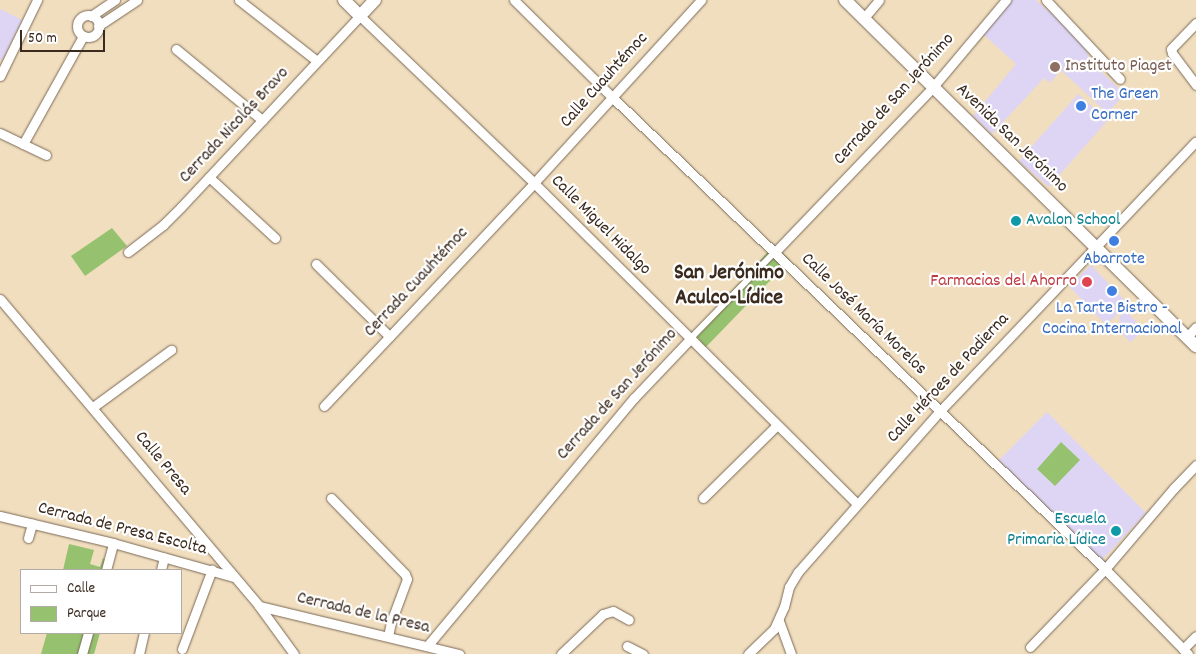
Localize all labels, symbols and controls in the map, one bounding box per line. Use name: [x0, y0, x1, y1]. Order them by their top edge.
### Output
scale bar: [22, 20, 108, 52]
text: 50 m: [28, 28, 57, 50]
street label: Calle Cuauhtémoc: [556, 29, 654, 133]
street label: Cerrada de San Jerónimo: [830, 30, 960, 170]
place label: Instituto Piaget: [1065, 56, 1172, 78]
marker: Instituto Piaget: [1049, 61, 1061, 73]
street label: Cerrada Nicolás Bravo: [176, 63, 294, 189]
street label: Avenida San Jerónimo: [950, 80, 1072, 198]
place label: The Green Corner: [1091, 85, 1158, 128]
marker: The Green Corner: [1075, 100, 1087, 112]
street label: Calle Miguel Hidalgo: [545, 171, 655, 281]
place label: Avalon School: [1026, 210, 1120, 232]
marker: Avalon School: [1010, 215, 1022, 227]
street label: Cerrada Cuauhtémoc: [360, 223, 474, 343]
marker: Abarrote: [1108, 235, 1120, 247]
street label: Calle José María Morelos: [796, 249, 930, 381]
place label: Abarrote: [1083, 249, 1145, 271]
district label: San Jerónimo Aculco-Lídice: [674, 260, 784, 312]
place label: Farmacias del Ahorro: [930, 271, 1077, 293]
marker: Farmacias del Ahorro: [1081, 276, 1093, 288]
marker: La Tarte Bistro - Cocina Internacional: [1106, 285, 1118, 297]
place label: La Tarte Bistro - Cocina Internacional: [1042, 299, 1182, 342]
street label: Calle Héroes de Padierna: [883, 310, 1015, 448]
street label: Cerrada de San Jerónimo: [553, 325, 683, 465]
street label: Calle Presa: [129, 428, 195, 500]
street label: Cerrada de Presa Escolta: [35, 499, 209, 561]
place label: Escuela Primaria Lídice: [1007, 510, 1106, 552]
marker: Escuela Primaria Lídice: [1110, 525, 1122, 537]
legend: [20, 569, 182, 634]
text: Calle: [67, 578, 95, 600]
street label: Cerrada de la Presa: [294, 588, 432, 640]
text: Parque: [67, 603, 106, 625]

